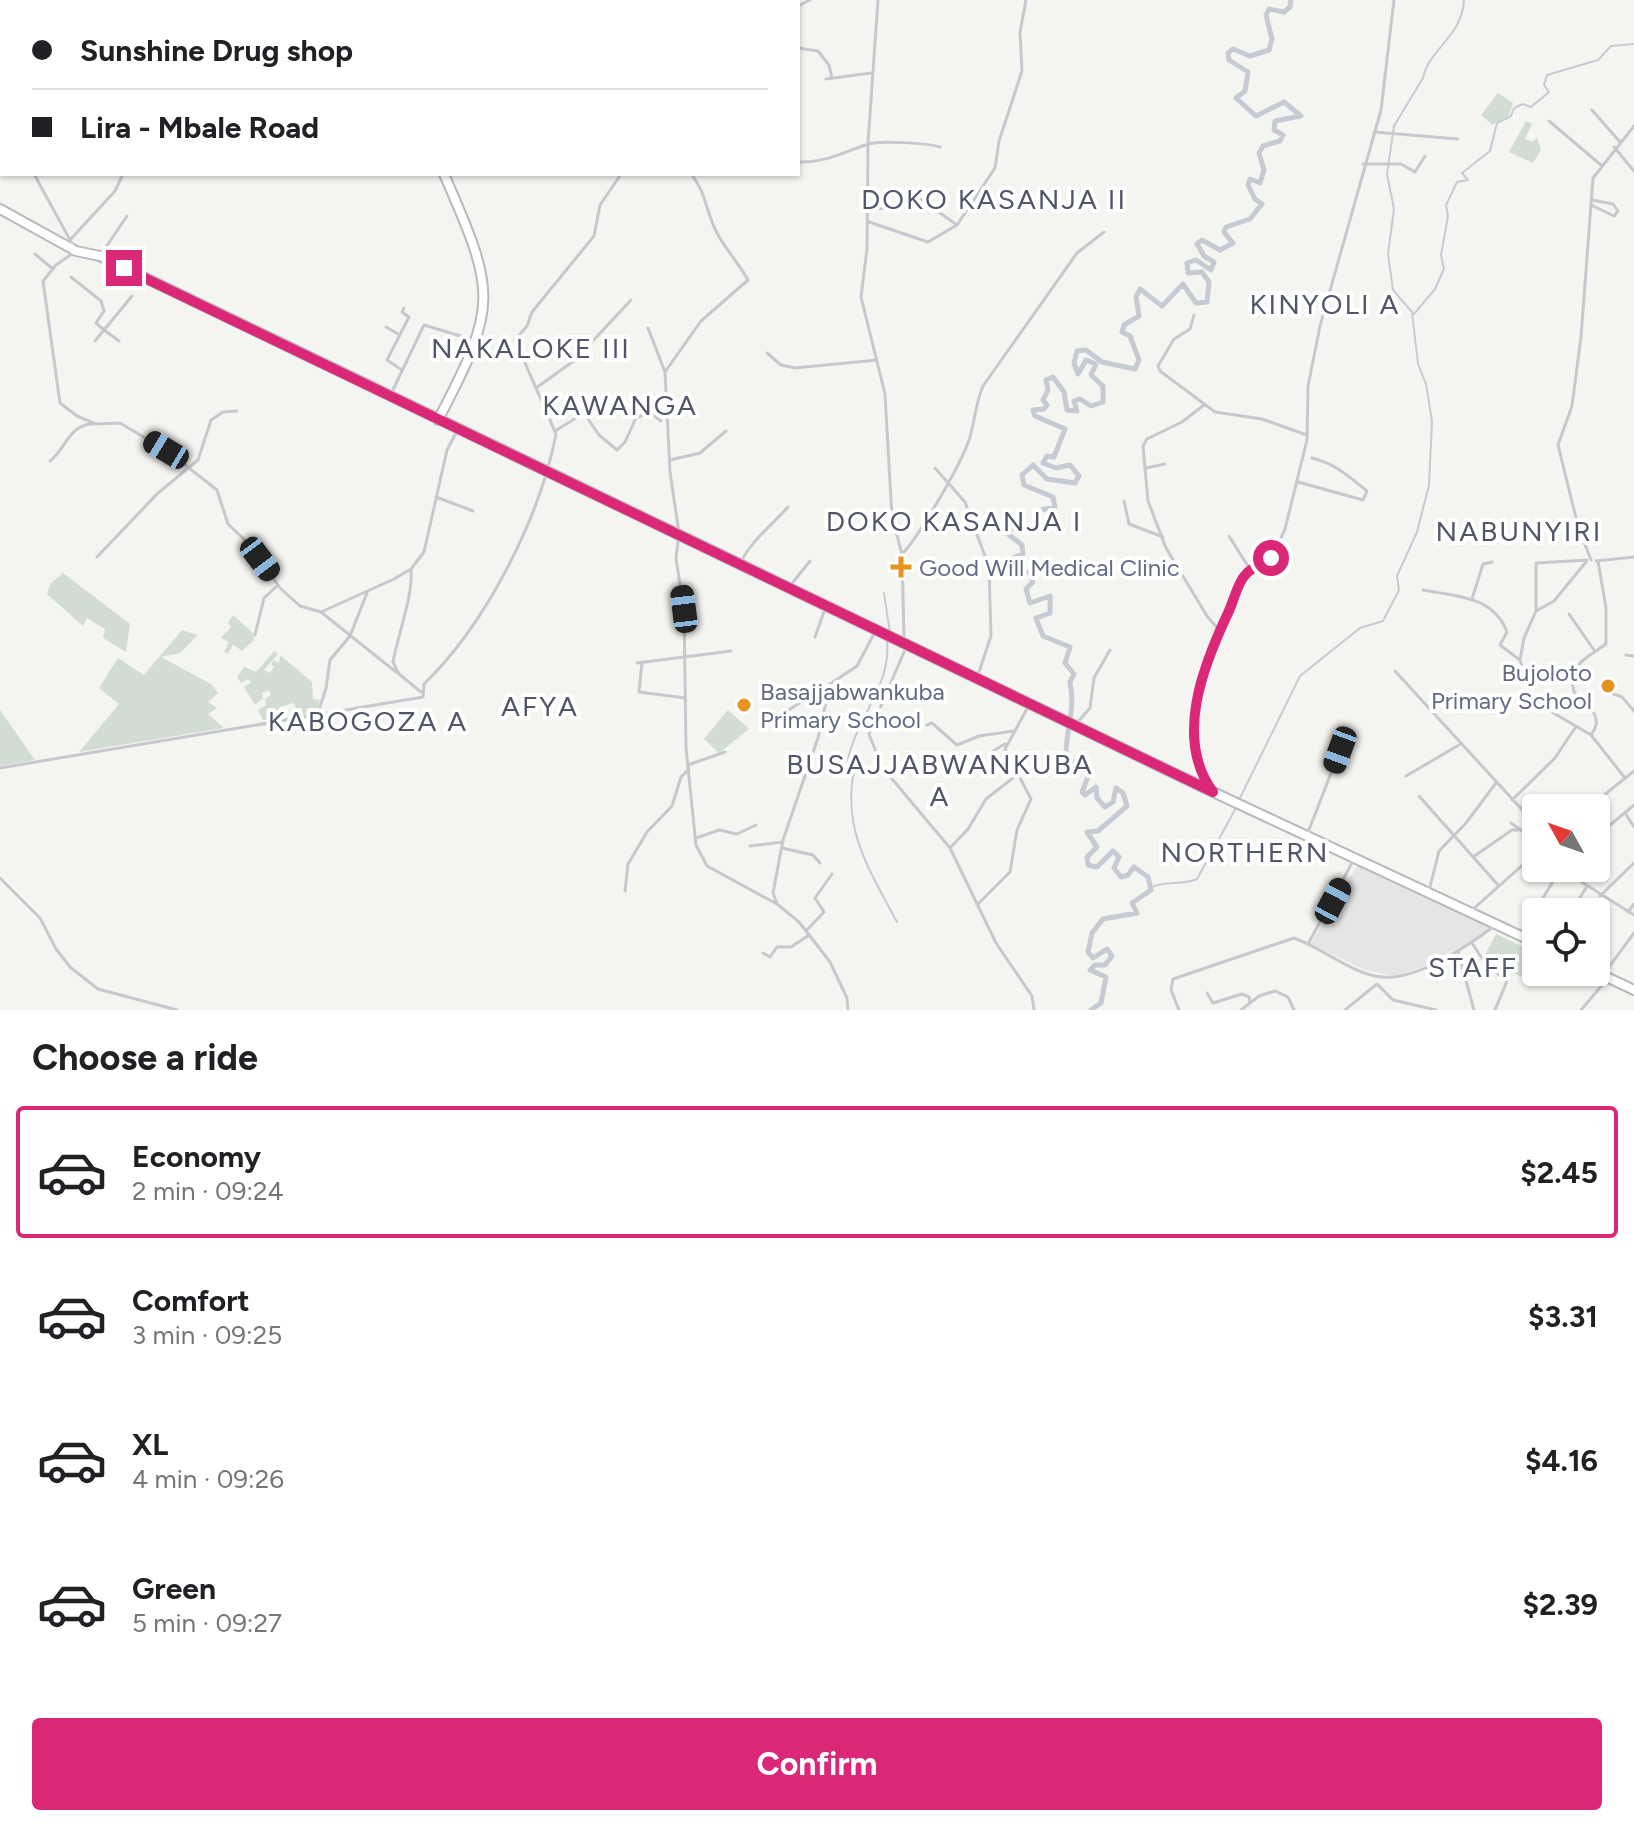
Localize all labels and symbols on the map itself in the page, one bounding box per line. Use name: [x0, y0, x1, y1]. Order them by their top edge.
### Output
district label: DOKO KASANJA II: [861, 182, 1127, 216]
route end: [106, 250, 142, 286]
district label: KINYOLI A: [1249, 287, 1401, 321]
district label: NAKALOKE III: [431, 331, 631, 365]
district label: KAWANGA: [542, 388, 698, 422]
car: [139, 427, 193, 473]
district label: DOKO KASANJA I: [826, 504, 1082, 538]
district label: NABUNYIRI: [1436, 514, 1602, 548]
car: [236, 533, 284, 585]
route start: [1253, 540, 1289, 576]
place label: Good Will Medical Clinic: [919, 553, 1180, 582]
marker: Good Will Medical Clinic: [890, 556, 912, 578]
car: [669, 584, 699, 634]
place label: Bujoloto Primary School: [1431, 658, 1592, 715]
place label: Basajjabwankuba Primary School: [760, 677, 945, 734]
marker: Bujoloto Primary School: [1599, 677, 1617, 695]
district label: AFYA: [501, 689, 579, 723]
marker: Basajjabwankuba Primary School: [735, 696, 753, 714]
district label: KABOGOZA A: [268, 704, 468, 738]
car: [1321, 723, 1359, 777]
district label: BUSAJJABWANKUBA A: [786, 747, 1094, 813]
north arrow: [1522, 794, 1610, 882]
district label: NORTHERN: [1160, 835, 1330, 869]
car: [1311, 874, 1355, 928]
district label: STAFF: [1428, 950, 1518, 984]

